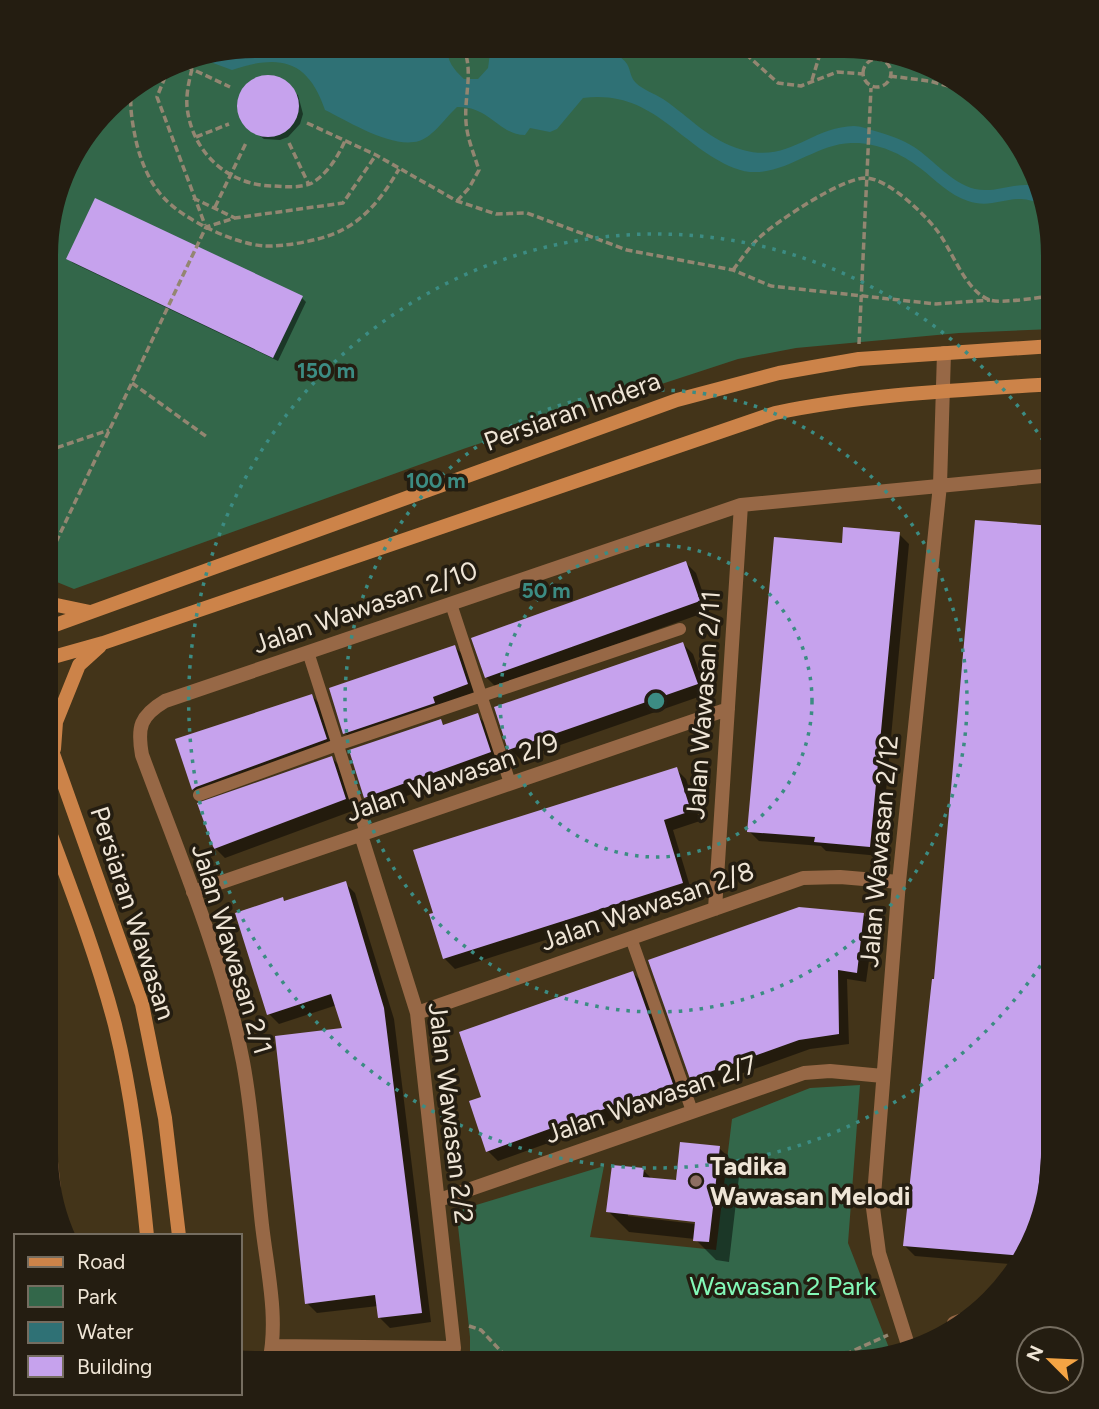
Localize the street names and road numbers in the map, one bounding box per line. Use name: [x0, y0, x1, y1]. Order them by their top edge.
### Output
street label: Persiaran Indera: [480, 364, 664, 458]
street label: Jalan Wawasan 2/10: [249, 554, 481, 660]
street label: Jalan Wawasan 2/11: [679, 590, 727, 820]
street label: Jalan Wawasan 2/9: [342, 726, 562, 828]
street label: Jalan Wawasan 2/12: [853, 733, 905, 969]
street label: Persiaran Wawasan: [83, 802, 183, 1024]
street label: Jalan Wawasan 2/1: [185, 840, 279, 1058]
street label: Jalan Wawasan 2/8: [536, 854, 758, 958]
street label: Jalan Wawasan 2/2: [422, 1001, 480, 1225]
street label: Jalan Wawasan 2/7: [541, 1048, 761, 1150]

